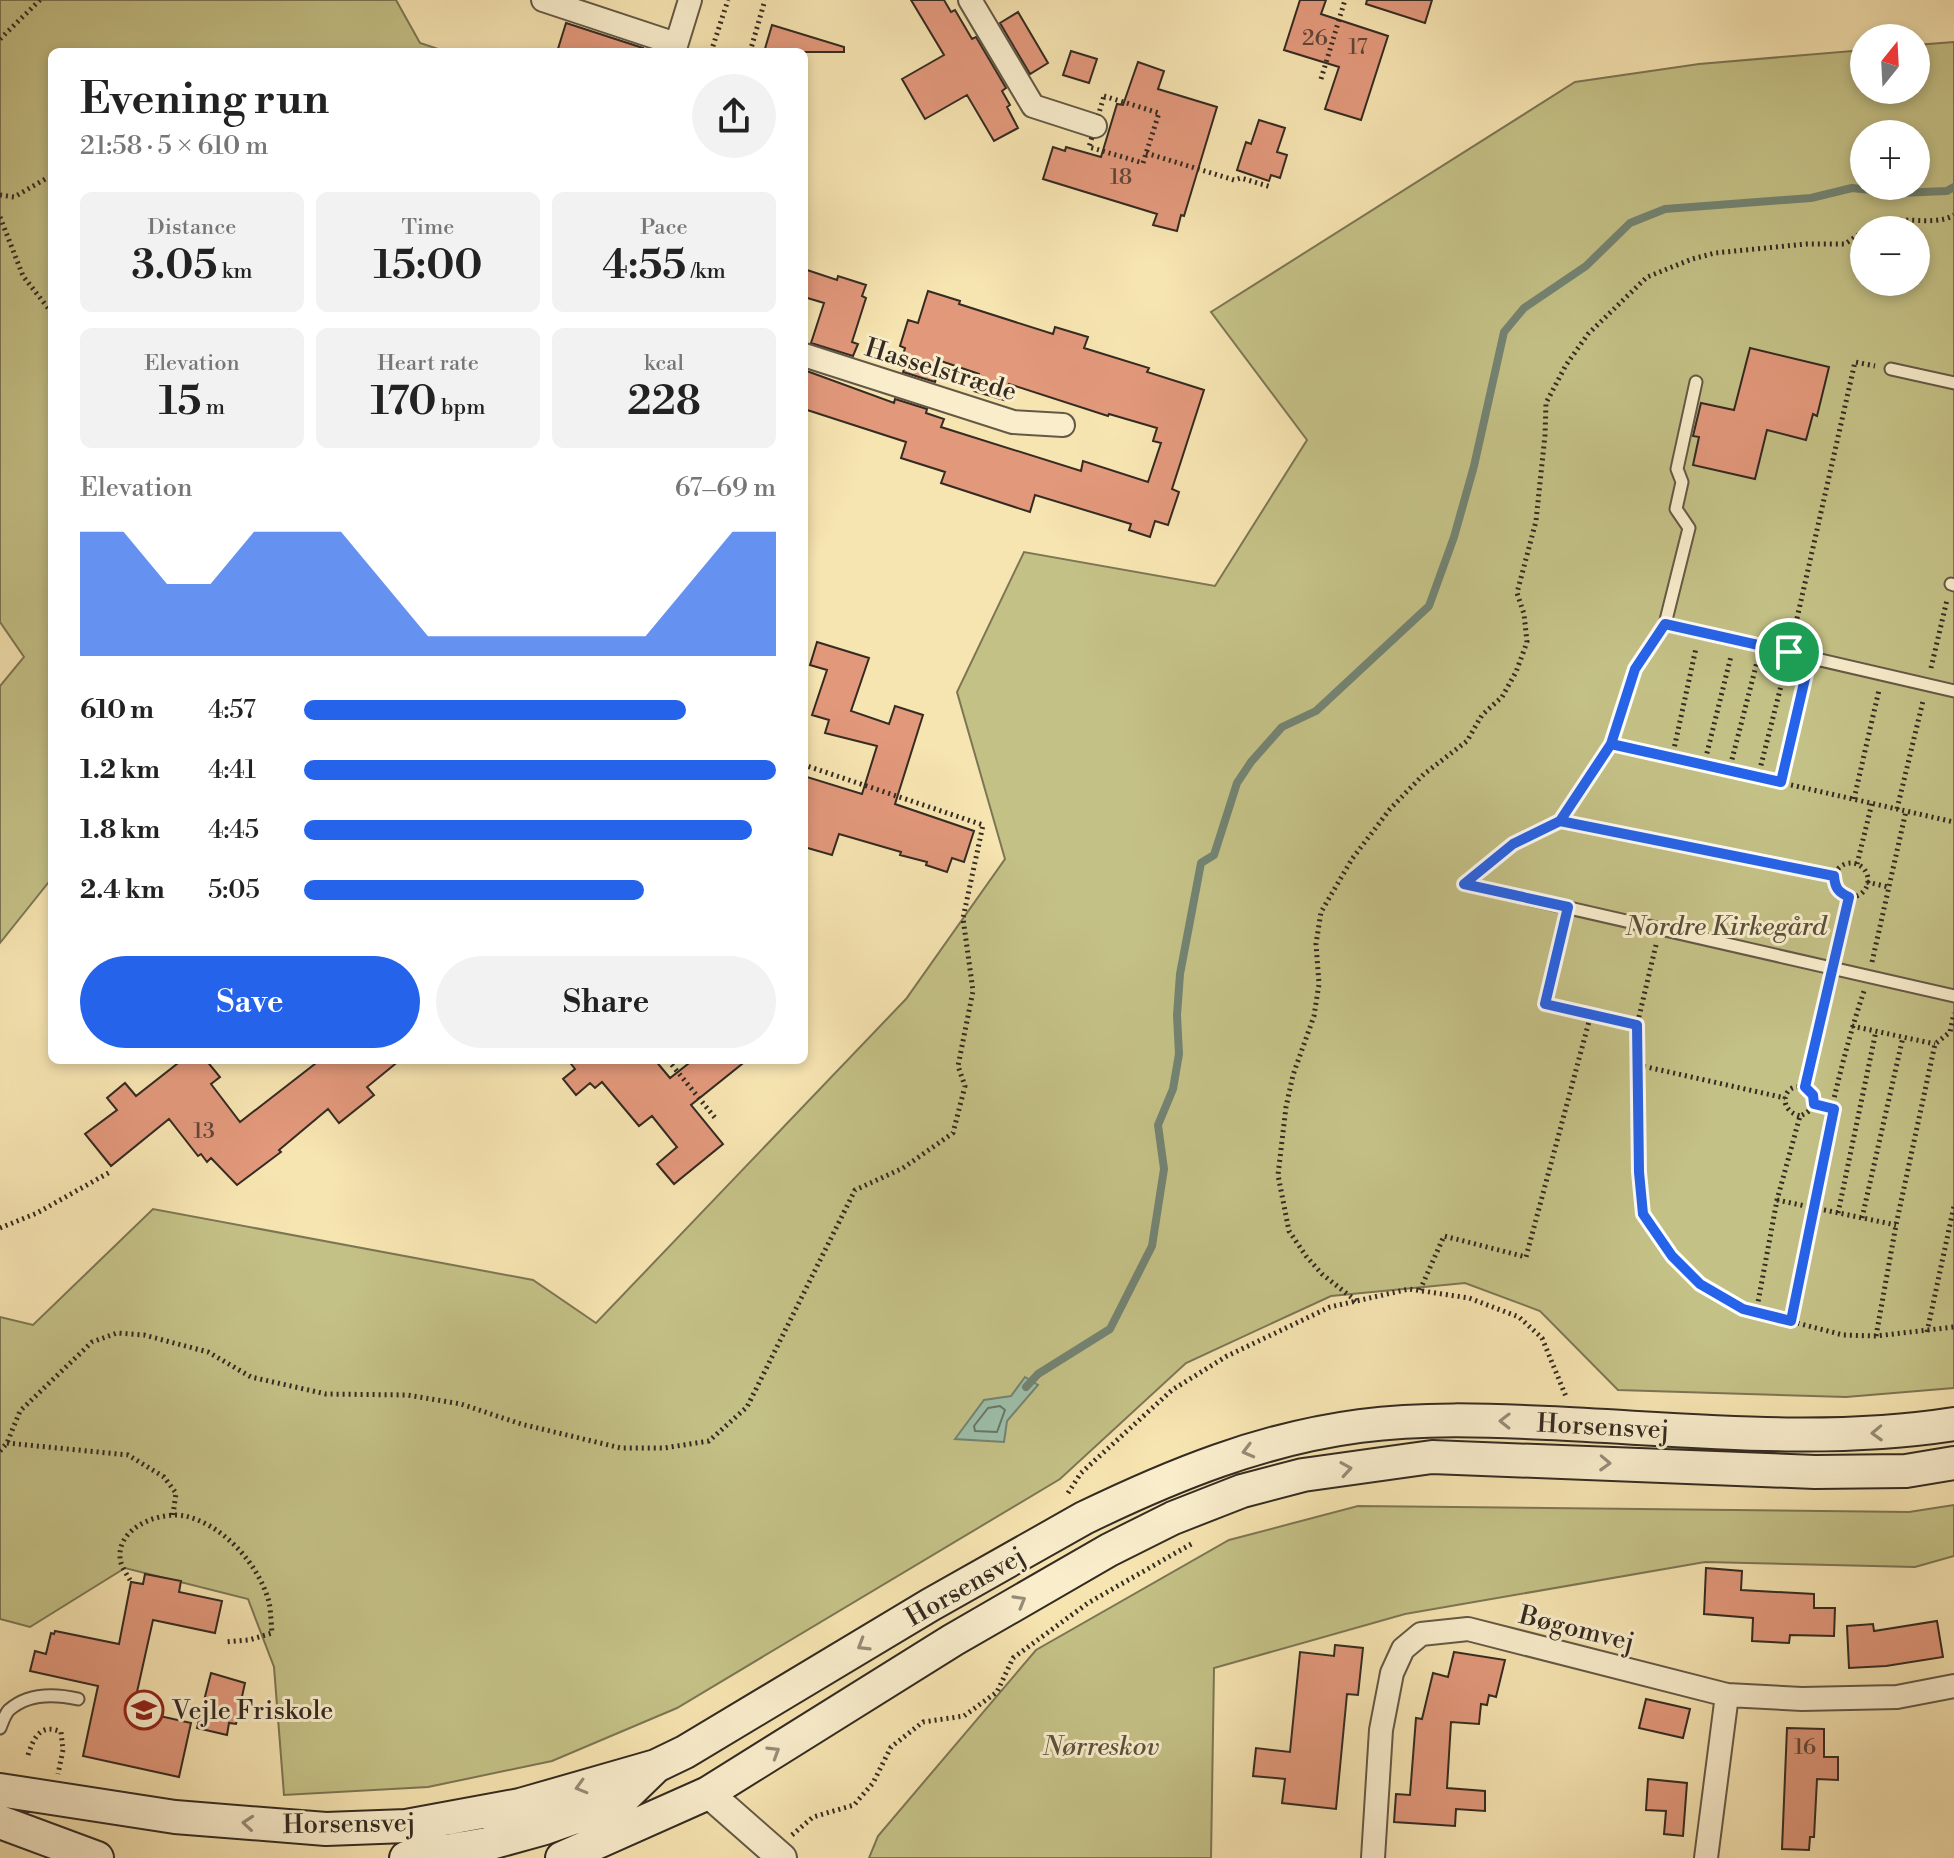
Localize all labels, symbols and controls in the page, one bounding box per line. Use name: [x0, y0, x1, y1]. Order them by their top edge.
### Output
north arrow: [1850, 24, 1930, 104]
map controls: [1850, 24, 1930, 296]
house number: 26: [1302, 25, 1328, 52]
house number: 17: [1348, 34, 1368, 61]
text: Evening run: [80, 72, 329, 127]
button: share: [692, 74, 776, 158]
button: +: [1850, 120, 1930, 200]
text: 21:58 · 5 × 610 m: [80, 130, 268, 162]
house number: 18: [1110, 164, 1132, 191]
text: Distance: [148, 214, 236, 241]
text: Time: [402, 214, 454, 241]
text: Pace: [640, 214, 688, 241]
button: −: [1850, 216, 1930, 296]
text: 3.05: [131, 241, 217, 291]
text: 15:00: [373, 241, 483, 291]
text: 4:55: [602, 241, 686, 291]
text: km: [217, 258, 253, 285]
text: /km: [686, 258, 726, 285]
street label: Hasselstræde: [861, 332, 1020, 408]
text: Elevation: [144, 350, 240, 377]
text: Heart rate: [377, 350, 479, 377]
text: kcal: [644, 350, 684, 377]
text: 15: [159, 377, 201, 427]
text: 170: [371, 377, 436, 427]
text: 228: [627, 377, 701, 427]
text: m: [201, 394, 225, 421]
text: bpm: [436, 394, 485, 421]
text: Elevation: [80, 472, 193, 504]
text: 67–69 m: [675, 472, 776, 504]
pin: [1755, 618, 1823, 686]
icon: arrive: [1767, 630, 1811, 674]
text: 610 m: [80, 694, 154, 726]
text: 4:57: [208, 694, 256, 726]
text: 1.2 km: [80, 754, 160, 786]
text: 4:41: [208, 754, 256, 786]
text: 1.8 km: [80, 814, 160, 846]
text: 4:45: [208, 814, 259, 846]
text: 2.4 km: [80, 874, 165, 906]
text: 5:05: [208, 874, 260, 906]
park label: Nordre Kirkegård: [1624, 911, 1828, 943]
button: Save: [80, 956, 420, 1048]
button: Share: [436, 956, 776, 1048]
house number: 13: [193, 1118, 215, 1145]
street label: Horsensvej: [1536, 1408, 1670, 1446]
one-way arrow: [1498, 1413, 1511, 1430]
one-way arrow: [1870, 1424, 1883, 1441]
one-way arrow: [1242, 1441, 1255, 1458]
one-way arrow: [1599, 1455, 1612, 1472]
one-way arrow: [1339, 1461, 1352, 1478]
street label: Horsensvej: [900, 1540, 1031, 1634]
one-way arrow: [1012, 1595, 1026, 1611]
street label: Bøgomvej: [1515, 1599, 1638, 1659]
one-way arrow: [857, 1635, 872, 1651]
school or university icon: Vejle Friskole: [123, 1689, 165, 1731]
place label: Vejle Friskole: [171, 1695, 334, 1727]
park label: Nørreskov: [1042, 1731, 1159, 1763]
house number: 16: [1794, 1734, 1816, 1761]
one-way arrow: [765, 1746, 780, 1761]
one-way arrow: [575, 1778, 589, 1794]
street label: Horsensvej: [282, 1807, 416, 1841]
one-way arrow: [241, 1815, 254, 1832]

